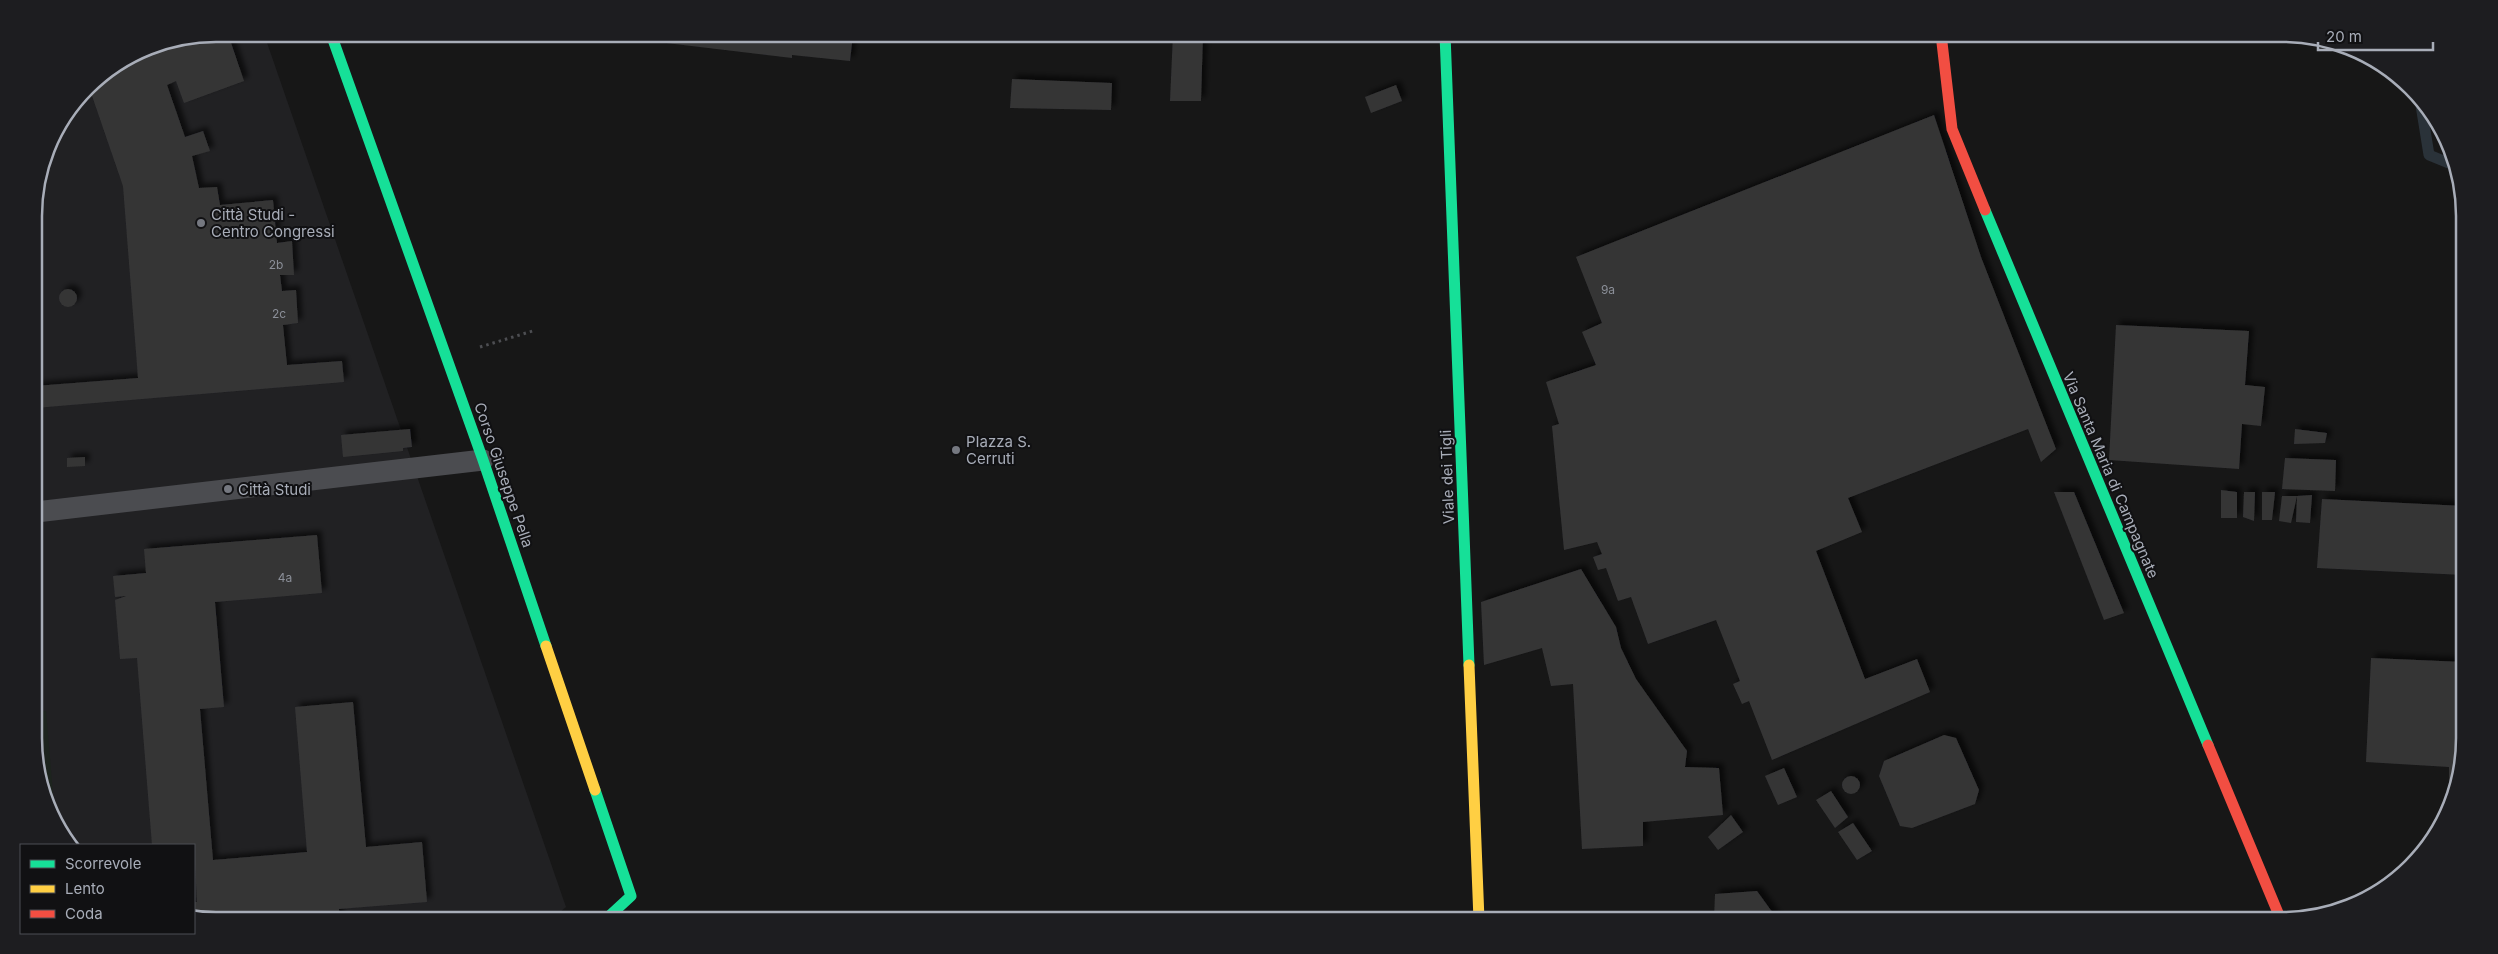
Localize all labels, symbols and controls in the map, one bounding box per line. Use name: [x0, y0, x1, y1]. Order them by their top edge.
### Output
scale bar: [2318, 20, 2433, 52]
text: 20 m: [2326, 27, 2362, 46]
place label: Città Studi - Centro Congressi: [211, 205, 335, 241]
marker: Città Studi - Centro Congressi: [195, 217, 207, 229]
house number: 2b: [269, 257, 283, 272]
house number: 9a: [1601, 282, 1615, 297]
house number: 2c: [272, 306, 286, 321]
street label: Via Santa Maria di Campagnate: [2059, 369, 2163, 581]
street label: Corso Giuseppe Pella: [470, 400, 538, 550]
street label: Viale dei Tigli: [1436, 429, 1458, 525]
place label: PIazza S. Cerruti: [966, 432, 1031, 468]
marker: PIazza S. Cerruti: [950, 444, 962, 456]
place label: Città Studi: [238, 480, 311, 499]
marker: Città Studi: [222, 483, 234, 495]
house number: 4a: [278, 570, 292, 585]
legend: [20, 844, 195, 934]
text: Scorrevole: [65, 854, 141, 873]
text: Lento: [65, 879, 105, 898]
text: Coda: [65, 904, 103, 923]

